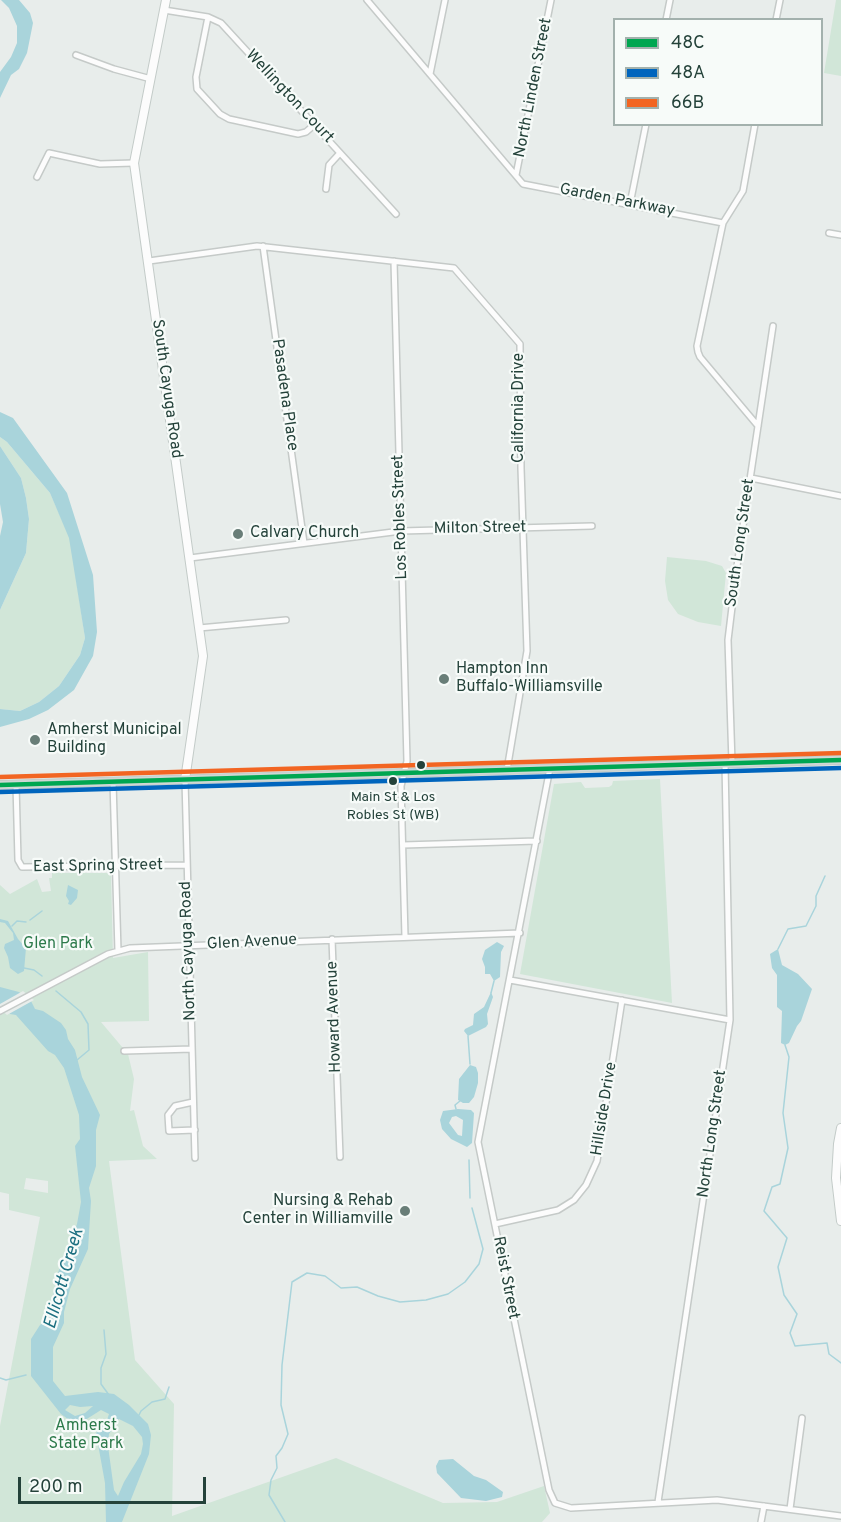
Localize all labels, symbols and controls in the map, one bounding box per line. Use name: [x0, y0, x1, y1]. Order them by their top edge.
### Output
street label: North Linden Street: [511, 16, 557, 160]
legend: [613, 18, 823, 126]
text: 48C: [671, 32, 705, 55]
street label: Wellington Court: [241, 46, 337, 148]
text: 48A: [671, 62, 705, 85]
text: 66B: [671, 92, 704, 115]
street label: Garden Parkway: [558, 180, 676, 222]
street label: South Cayuga Road: [147, 318, 185, 460]
street label: Pasadena Place: [267, 338, 301, 452]
street label: California Drive: [510, 353, 530, 463]
street label: Los Robles Street: [389, 454, 413, 580]
street label: South Long Street: [722, 478, 760, 608]
street label: Milton Street: [434, 519, 526, 539]
place label: Calvary Church: [250, 524, 359, 544]
marker: Calvary Church: [231, 527, 245, 541]
place label: Hampton Inn Buffalo-Williamsville: [456, 660, 603, 698]
marker: Hampton Inn Buffalo-Williamsville: [437, 672, 451, 686]
place label: Amherst Municipal Building: [47, 721, 182, 759]
marker: Amherst Municipal Building: [28, 733, 42, 747]
unlabelled marker: [415, 759, 427, 771]
marker: Main St & Los Robles St (WB): [387, 775, 399, 787]
place label: Main St & Los Robles St (WB): [347, 790, 439, 822]
street label: East Spring Street: [33, 856, 163, 878]
street label: North Cayuga Road: [177, 881, 201, 1021]
street label: Glen Avenue: [206, 931, 298, 955]
park label: Glen Park: [23, 935, 93, 955]
street label: Howard Avenue: [323, 961, 347, 1073]
street label: Hillside Drive: [588, 1061, 622, 1157]
street label: North Long Street: [695, 1069, 731, 1199]
place label: Nursing & Rehab Center in Williamville: [242, 1192, 393, 1230]
marker: Nursing & Rehab Center in Williamville: [398, 1204, 412, 1218]
water label: Ellicott Creek: [40, 1226, 90, 1332]
street label: Reist Street: [488, 1235, 522, 1321]
park label: Amherst State Park: [49, 1417, 123, 1455]
scale bar: [21, 1465, 208, 1503]
text: 200 m: [29, 1476, 82, 1499]

